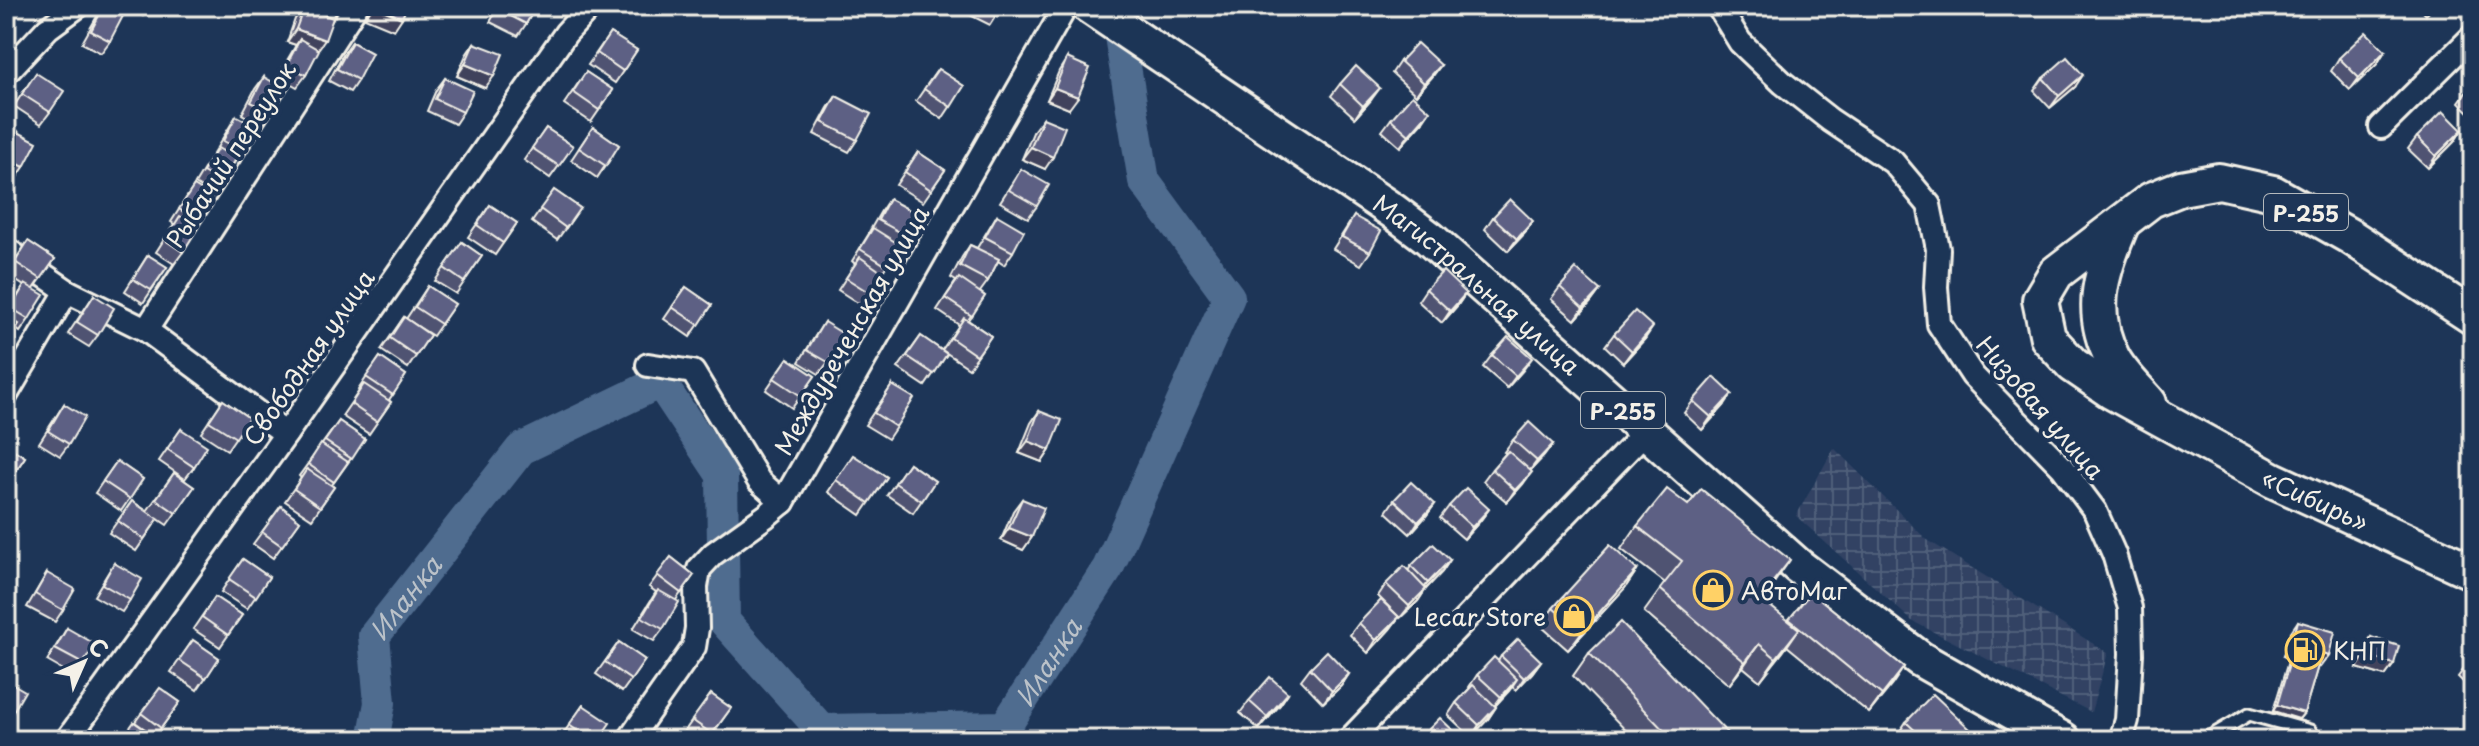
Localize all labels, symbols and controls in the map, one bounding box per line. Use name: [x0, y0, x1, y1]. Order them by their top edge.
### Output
street label: Рыбачий переулок: [156, 53, 304, 254]
street label: Магистральная улица: [1366, 185, 1589, 383]
road number: Р-255: [2264, 194, 2348, 230]
street label: Междуреченская улица: [765, 199, 937, 461]
street label: Свободная улица: [234, 262, 382, 452]
street label: Низовая улица: [1968, 327, 2114, 487]
road number: Р-255: [1581, 392, 1665, 428]
street label: «Сибирь»: [2255, 459, 2374, 540]
water label: Иланка: [359, 546, 450, 648]
shop icon: АвтоМаг: [1692, 569, 1734, 611]
place label: АвтоМаг: [1741, 572, 1847, 608]
shop icon: Lecar Store: [1553, 595, 1595, 637]
place label: Lecar Store: [1414, 598, 1546, 634]
water label: Иланка: [1004, 609, 1091, 714]
north arrow: [44, 622, 124, 702]
text: С: [82, 629, 117, 664]
fuel station icon: КНП: [2284, 629, 2326, 671]
place label: КНП: [2333, 632, 2387, 668]

